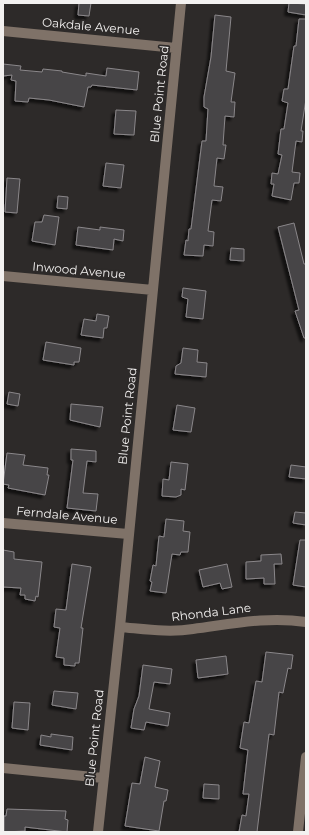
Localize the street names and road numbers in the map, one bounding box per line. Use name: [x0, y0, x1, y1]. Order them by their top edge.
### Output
street label: Oakdale Avenue: [41, 14, 141, 38]
street label: Blue Point Road: [146, 45, 172, 143]
street label: Inwood Avenue: [32, 258, 126, 282]
street label: Blue Point Road: [114, 367, 140, 465]
street label: Ferndale Avenue: [16, 503, 118, 527]
street label: Rhonda Lane: [170, 600, 252, 624]
street label: Blue Point Road: [81, 689, 107, 787]

